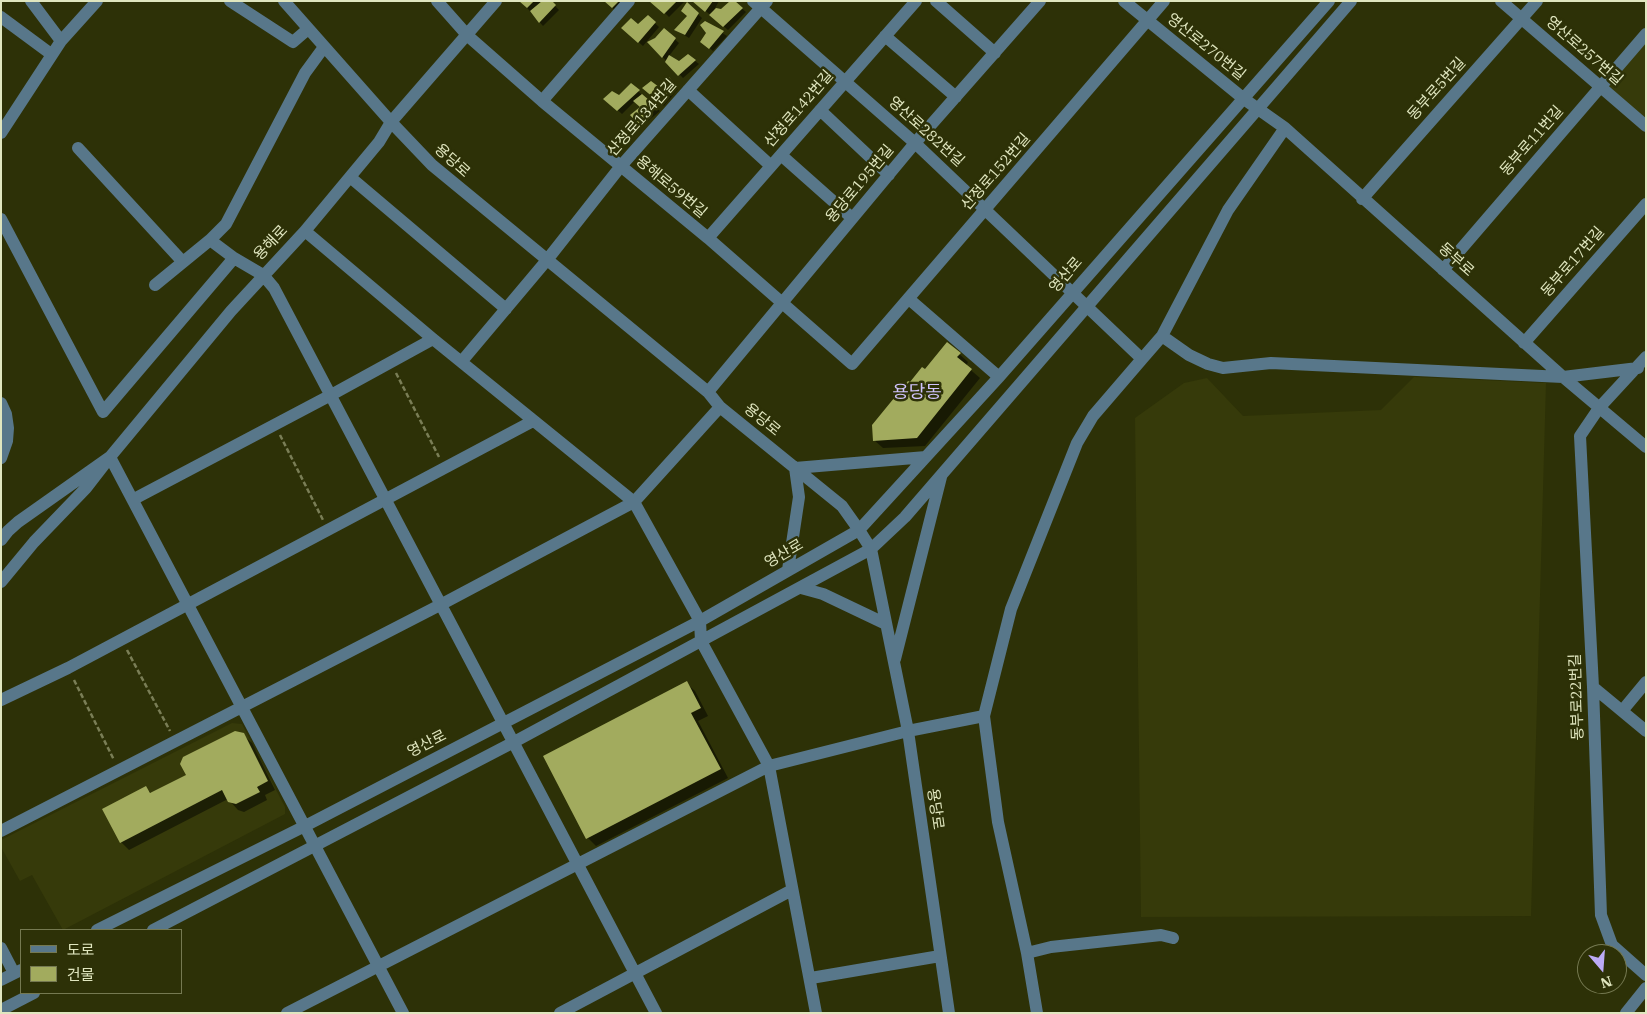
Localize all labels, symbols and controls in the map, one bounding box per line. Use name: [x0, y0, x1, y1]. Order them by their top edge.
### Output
street label: 영산로270번길: [1163, 10, 1249, 84]
street label: 영산로257번길: [1542, 13, 1626, 89]
street label: 동부로5번길: [1404, 54, 1470, 124]
street label: 산정로142번길: [761, 67, 837, 151]
street label: 산정로134번길: [604, 76, 680, 160]
street label: 영산로282번길: [884, 93, 968, 171]
street label: 동부로11번길: [1497, 102, 1567, 180]
street label: 산정로152번길: [958, 130, 1034, 214]
street label: 용당로: [431, 140, 473, 182]
street label: 용당로195번길: [822, 141, 898, 227]
street label: 용해로59번길: [632, 152, 710, 222]
street label: 용해로: [250, 222, 292, 264]
street label: 동부로17번길: [1538, 223, 1608, 301]
street label: 동부로: [1435, 239, 1477, 281]
street label: 영산로: [1046, 253, 1086, 297]
district label: 용당동: [892, 382, 942, 404]
street label: 용당로: [740, 400, 784, 440]
street label: 영산로: [762, 536, 806, 572]
street label: 동부로22번길: [1566, 653, 1588, 741]
street label: 영산로: [404, 727, 450, 761]
street label: 용당로: [923, 787, 947, 831]
legend: [20, 929, 182, 994]
text: 도로: [67, 940, 95, 959]
north arrow: [1577, 944, 1627, 994]
text: 건물: [67, 965, 95, 984]
text: N: [1598, 972, 1614, 993]

